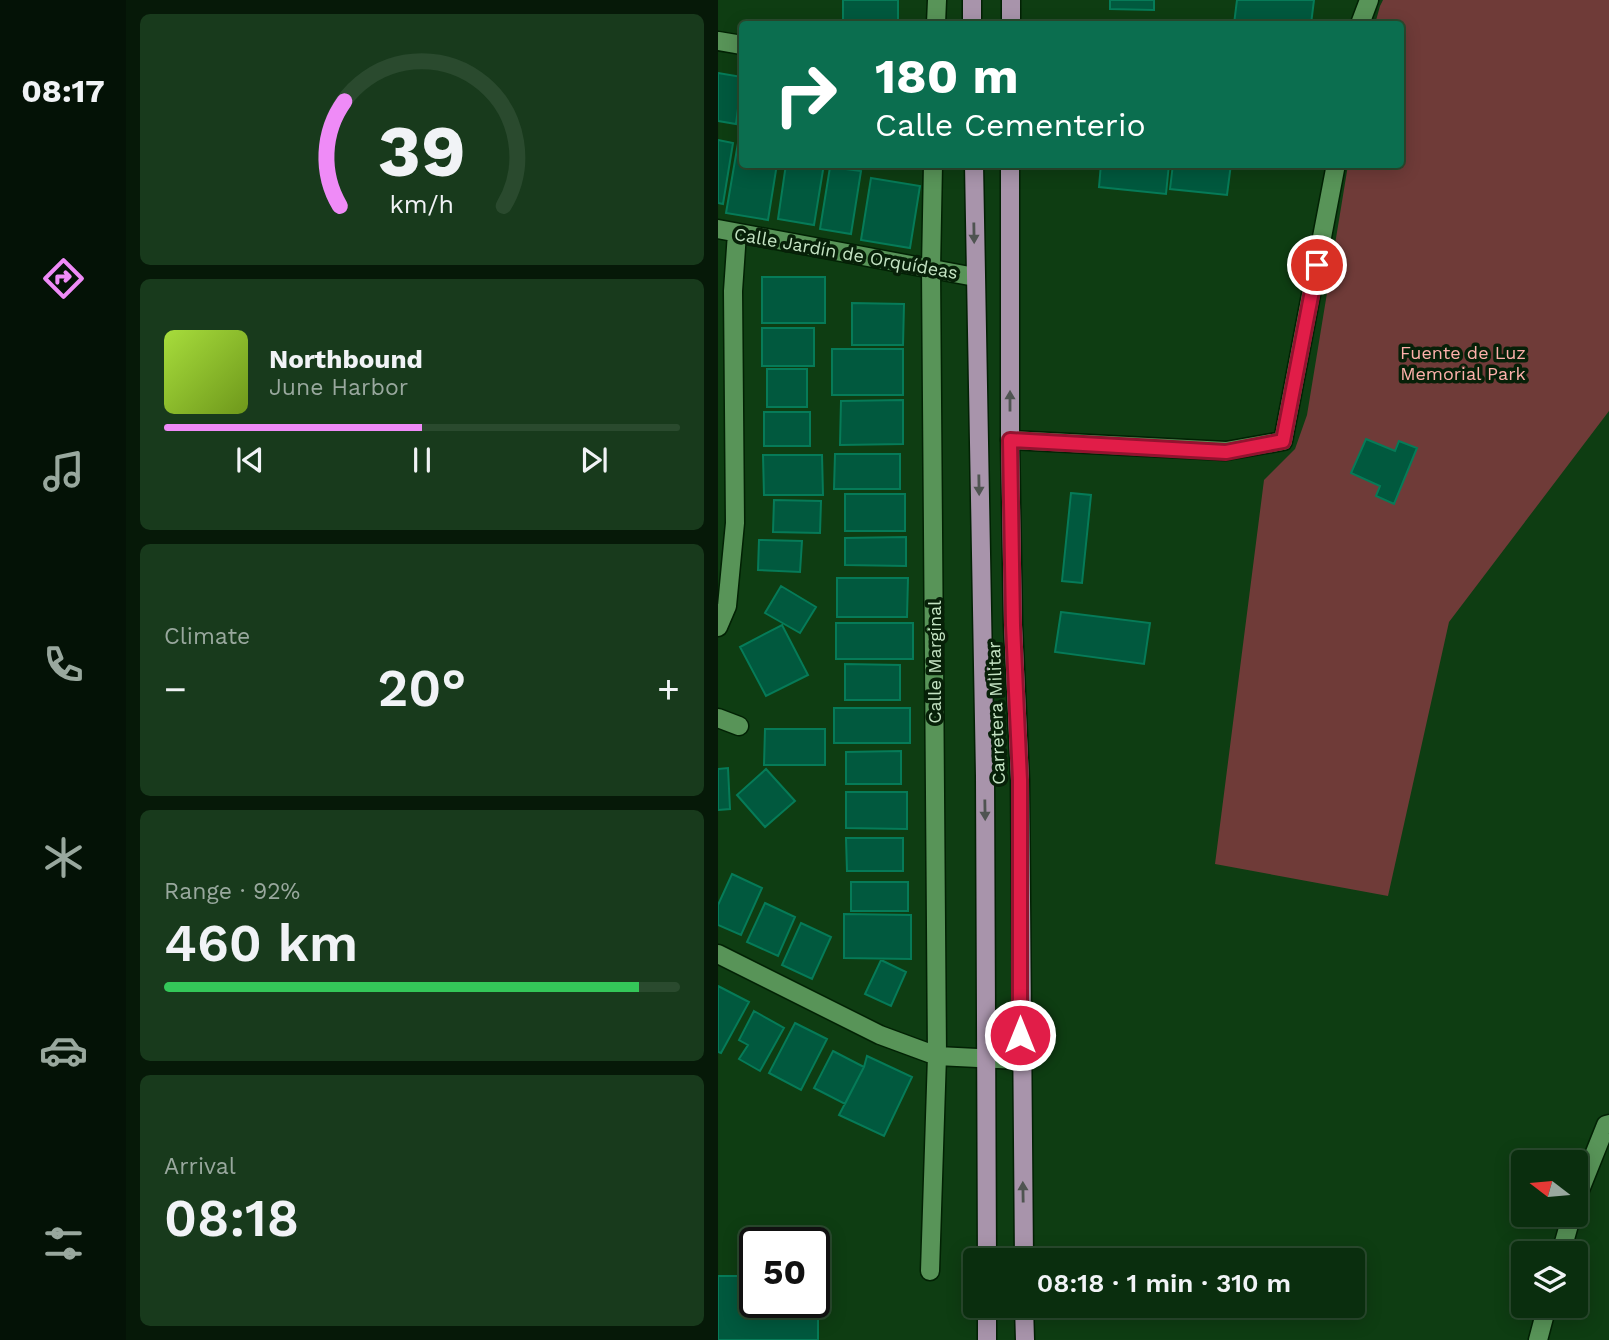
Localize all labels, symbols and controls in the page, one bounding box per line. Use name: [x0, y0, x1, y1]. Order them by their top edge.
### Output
text: 180 m: [875, 47, 1019, 105]
icon: right: [760, 49, 851, 140]
text: 08:17: [21, 72, 105, 110]
text: Calle Cementerio: [875, 106, 1146, 144]
text: 39: [378, 108, 466, 194]
text: km/h: [390, 189, 454, 218]
one-way arrow: [968, 222, 980, 244]
street label: Calle Jardín de Orquídeas: [732, 223, 960, 283]
pin: [1287, 235, 1347, 295]
icon: arrive: [1298, 246, 1336, 284]
icon: directions: [39, 254, 88, 303]
park label: Fuente de Luz Memorial Park: [1400, 342, 1526, 384]
text: Northbound: [269, 344, 423, 374]
text: June Harbor: [269, 374, 408, 401]
one-way arrow: [1004, 390, 1016, 412]
icon: previous: [231, 441, 269, 479]
icon: pause: [403, 441, 441, 479]
icon: next: [575, 441, 613, 479]
icon: music: [39, 447, 88, 496]
one-way arrow: [973, 474, 985, 496]
street label: Calle Marginal: [924, 600, 945, 724]
text: Climate: [164, 623, 250, 650]
icon: phone: [39, 640, 88, 689]
street label: Carretera Militar: [983, 641, 1009, 785]
text: 20°: [378, 658, 466, 719]
text: −: [164, 667, 187, 711]
text: +: [657, 667, 680, 711]
one-way arrow: [979, 799, 991, 821]
icon: climate: [39, 833, 88, 882]
text: Range · 92%: [164, 878, 300, 905]
text: 460 km: [164, 913, 358, 974]
position arrow: [983, 998, 1057, 1072]
icon: car: [39, 1026, 88, 1075]
north arrow: [1511, 1150, 1588, 1227]
map controls: [1511, 1150, 1588, 1318]
text: Arrival: [164, 1153, 236, 1180]
one-way arrow: [1017, 1181, 1028, 1203]
text: 08:18: [164, 1188, 299, 1249]
icon: filters: [39, 1219, 88, 1268]
speed limit sign: 50: [739, 1227, 830, 1318]
button: layers: [1511, 1241, 1588, 1318]
text: 08:18 · 1 min · 310 m: [1037, 1268, 1291, 1298]

